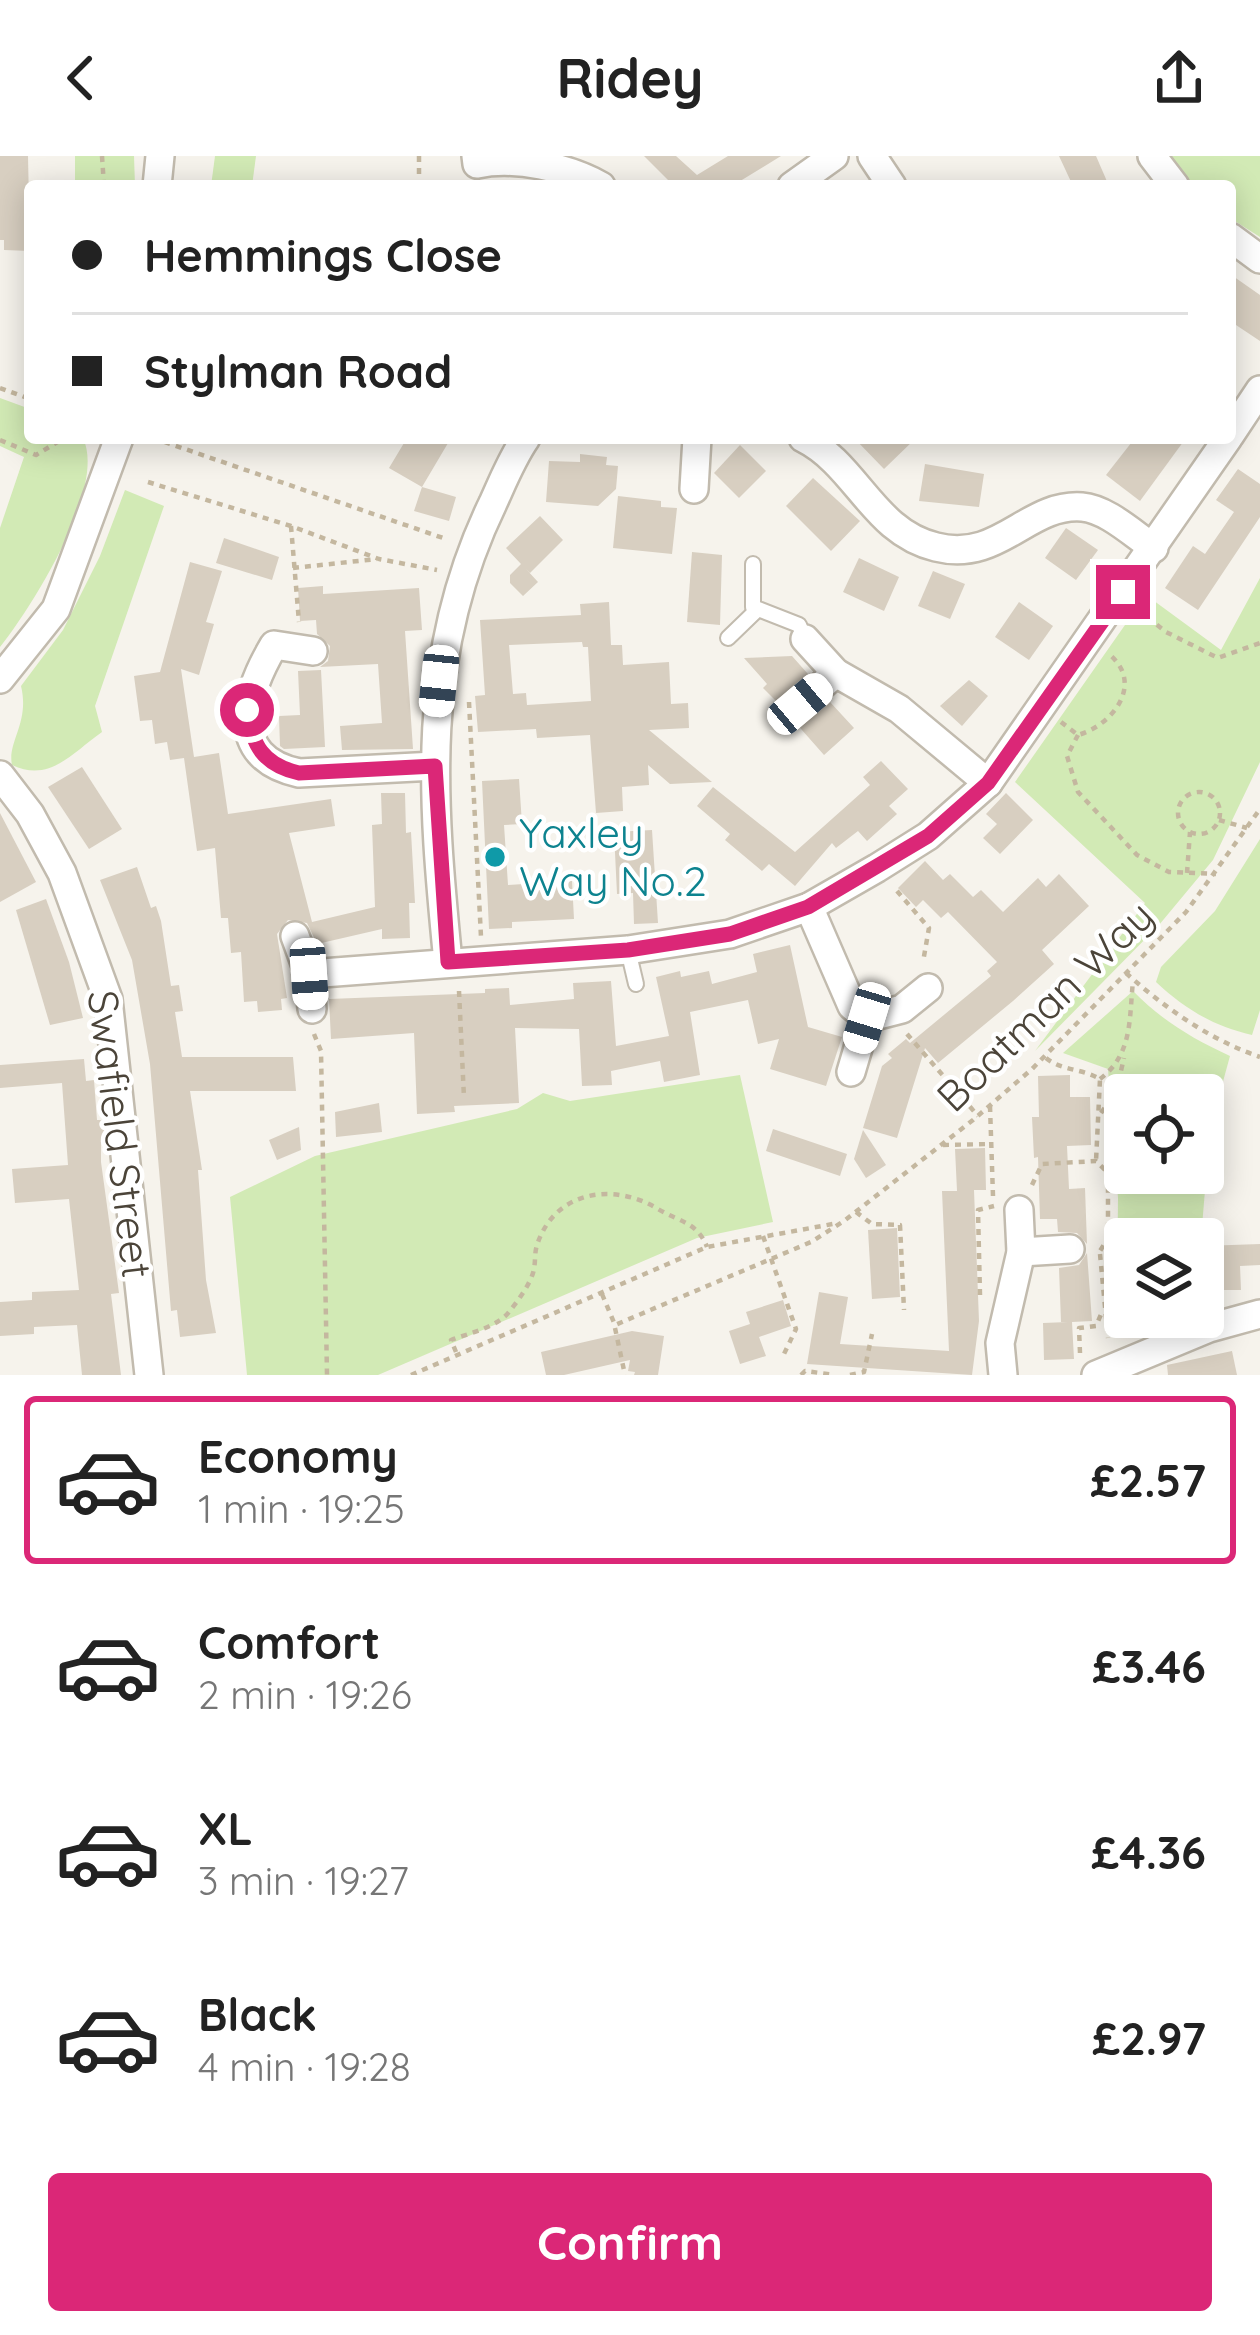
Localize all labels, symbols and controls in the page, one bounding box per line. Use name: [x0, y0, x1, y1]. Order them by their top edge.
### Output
text: Ridey: [556, 44, 704, 112]
icon: back: [48, 45, 114, 111]
icon: share: [1146, 45, 1212, 111]
text: Hemmings Close: [144, 227, 502, 283]
text: Stylman Road: [144, 343, 452, 399]
route end: [1096, 565, 1150, 619]
car: [417, 643, 461, 719]
car: [761, 667, 839, 741]
route start: [220, 683, 274, 737]
place label: Yaxley Way No.2: [519, 806, 707, 907]
marker: Yaxley Way No.2: [482, 844, 508, 870]
street label: Boatman Way: [925, 889, 1164, 1122]
car: [289, 937, 329, 1011]
car: [839, 978, 895, 1058]
street label: Swafield Street: [77, 987, 164, 1281]
map controls: [1104, 1074, 1224, 1338]
button: locate: [1104, 1074, 1224, 1194]
button: layers: [1104, 1218, 1224, 1338]
icon: car: [54, 1426, 162, 1534]
text: Economy: [198, 1428, 398, 1484]
text: £2.57: [1090, 1452, 1206, 1508]
text: 1 min · 19:25: [198, 1484, 405, 1533]
icon: car: [54, 1612, 162, 1720]
text: Comfort: [198, 1614, 380, 1670]
text: £3.46: [1093, 1638, 1206, 1694]
text: 2 min · 19:26: [198, 1670, 412, 1719]
icon: car: [54, 1798, 162, 1906]
text: XL: [198, 1800, 253, 1856]
text: £4.36: [1091, 1824, 1206, 1880]
text: 3 min · 19:27: [198, 1856, 409, 1905]
icon: car: [54, 1984, 162, 2092]
text: Black: [198, 1986, 317, 2042]
text: £2.97: [1092, 2010, 1206, 2066]
text: 4 min · 19:28: [198, 2042, 411, 2091]
button: Confirm: [48, 2173, 1212, 2311]

